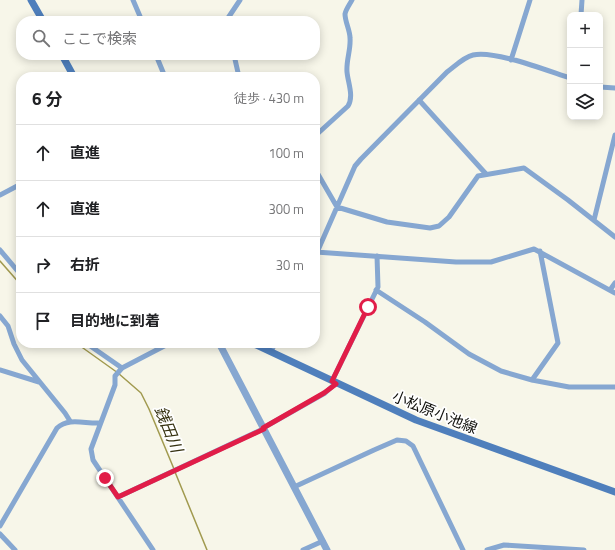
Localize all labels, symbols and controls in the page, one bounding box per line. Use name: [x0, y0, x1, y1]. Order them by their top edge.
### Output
map controls: [567, 12, 603, 120]
button: +: [567, 12, 603, 48]
search box: [16, 16, 320, 60]
icon: search: [30, 27, 52, 49]
text: ここで検索: [62, 27, 137, 50]
button: −: [567, 48, 603, 84]
button: layers: [567, 84, 603, 120]
text: 6 分: [32, 86, 62, 112]
text: 徒歩 · 430 m: [234, 88, 304, 108]
text: 直進: [70, 141, 100, 164]
icon: ahead: [32, 142, 54, 164]
text: 100 m: [268, 143, 304, 163]
text: 直進: [70, 197, 100, 220]
icon: ahead: [32, 198, 54, 220]
text: 300 m: [268, 199, 304, 219]
text: 右折: [70, 253, 100, 276]
icon: right: [32, 254, 54, 276]
text: 30 m: [276, 255, 304, 275]
route start: [359, 298, 377, 316]
text: 目的地に到着: [70, 309, 160, 332]
icon: arrive: [32, 310, 54, 332]
street label: 小松原小池線: [389, 384, 481, 440]
water label: 銭田川: [149, 402, 190, 458]
route end: [96, 469, 114, 487]

